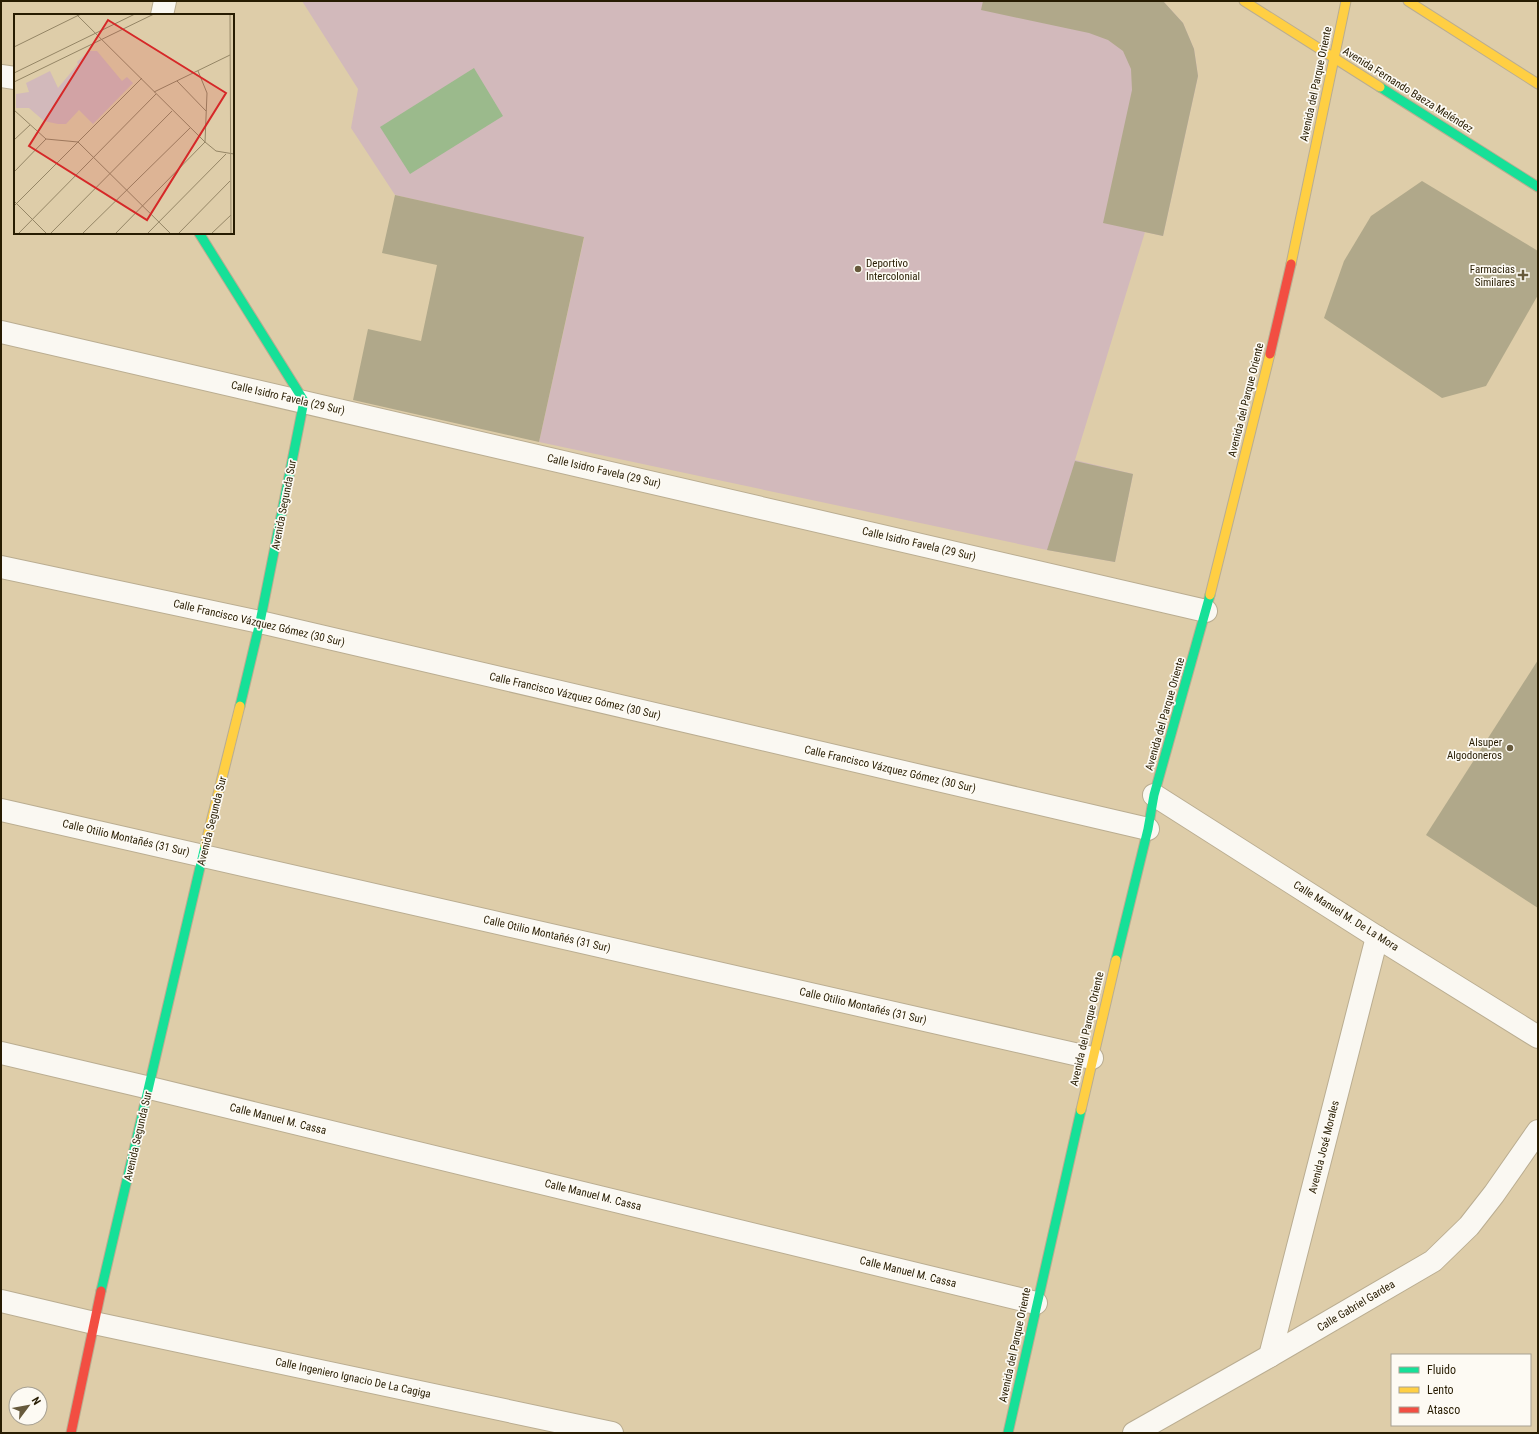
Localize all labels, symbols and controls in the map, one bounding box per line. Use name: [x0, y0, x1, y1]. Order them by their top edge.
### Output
inset map: [14, 14, 234, 234]
street label: Avenida del Parque Oriente: [1297, 25, 1335, 143]
street label: Avenida Fernando Baeza Meléndez: [1341, 44, 1476, 136]
place label: Deportivo Intercolonial: [866, 257, 920, 283]
place label: Farmacias Similares: [1470, 263, 1515, 289]
marker: Deportivo Intercolonial: [853, 264, 863, 274]
marker: Farmacias Similares: [1518, 270, 1528, 280]
street label: Avenida del Parque Oriente: [1226, 342, 1266, 458]
street label: Calle Isidro Favela (29 Sur): [230, 379, 346, 417]
street label: Calle Isidro Favela (29 Sur): [546, 452, 662, 490]
street label: Avenida Segunda Sur: [269, 458, 299, 551]
street label: Calle Isidro Favela (29 Sur): [861, 525, 977, 563]
street label: Calle Francisco Vázquez Gómez (30 Sur): [172, 597, 346, 649]
street label: Avenida del Parque Oriente: [1143, 656, 1187, 772]
street label: Calle Francisco Vázquez Gómez (30 Sur): [488, 670, 662, 722]
place label: Alsuper Algodoneros: [1447, 736, 1503, 762]
street label: Calle Francisco Vázquez Gómez (30 Sur): [803, 743, 977, 795]
marker: Alsuper Algodoneros: [1505, 743, 1515, 753]
street label: Avenida Segunda Sur: [195, 774, 230, 867]
street label: Calle Otilio Montañés (31 Sur): [61, 817, 191, 859]
street label: Calle Manuel M. De La Mora: [1291, 878, 1401, 954]
street label: Calle Otilio Montañés (31 Sur): [482, 913, 612, 955]
street label: Avenida del Parque Oriente: [1067, 970, 1107, 1088]
street label: Calle Otilio Montañés (31 Sur): [798, 985, 928, 1027]
street label: Avenida Segunda Sur: [121, 1089, 155, 1182]
street label: Avenida José Morales: [1306, 1099, 1342, 1195]
street label: Calle Manuel M. Cassa: [228, 1101, 328, 1137]
street label: Calle Manuel M. Cassa: [543, 1177, 643, 1213]
street label: Calle Manuel M. Cassa: [858, 1254, 958, 1290]
street label: Calle Gabriel Gardea: [1315, 1278, 1397, 1334]
street label: Avenida del Parque Oriente: [996, 1286, 1034, 1404]
legend: [1391, 1354, 1531, 1426]
street label: Calle Ingeniero Ignacio De La Cagiga: [274, 1355, 432, 1401]
text: Fluido: [1427, 1363, 1456, 1377]
text: Lento: [1427, 1383, 1454, 1397]
north arrow: [8, 1386, 48, 1426]
text: N: [29, 1395, 43, 1407]
text: Atasco: [1427, 1403, 1460, 1417]

